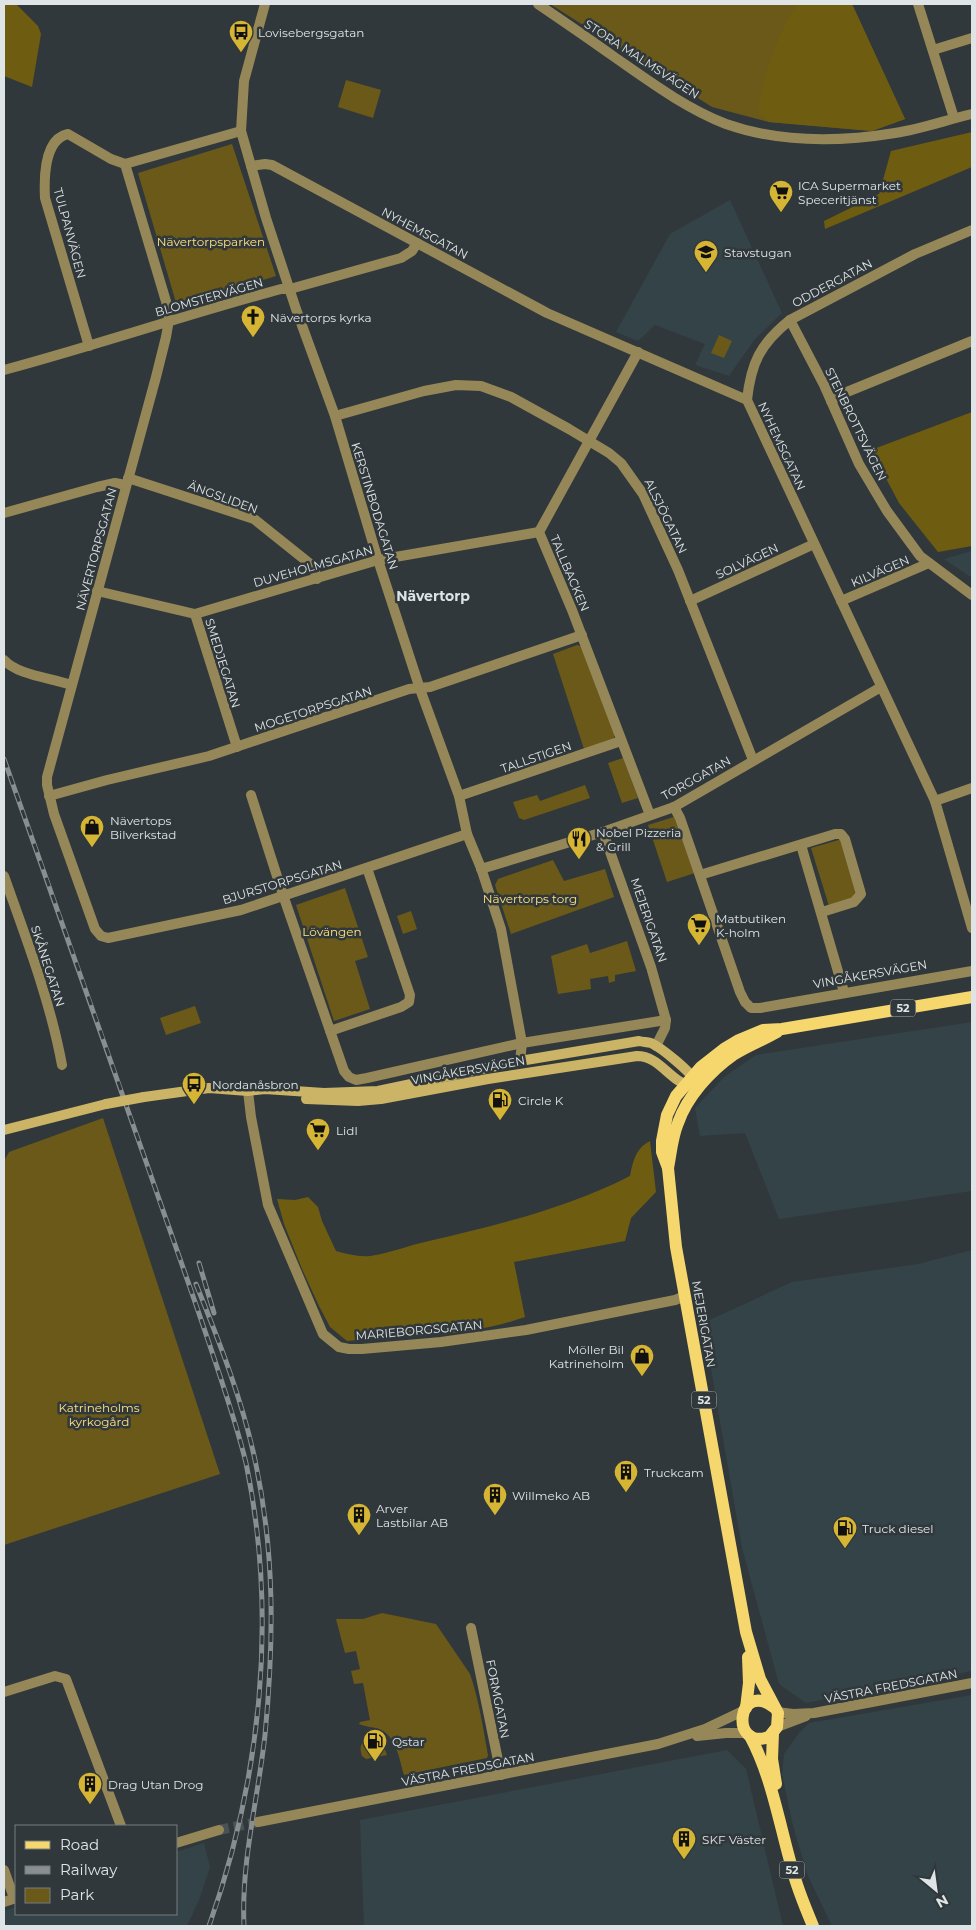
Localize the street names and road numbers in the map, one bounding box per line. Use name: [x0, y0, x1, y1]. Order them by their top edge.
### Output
street label: STORA MALMSVÄGEN: [582, 16, 702, 102]
street label: TULPANVÄGEN: [51, 186, 89, 280]
street label: NYHEMSGATAN: [379, 204, 471, 262]
street label: ODDERGATAN: [789, 256, 875, 310]
street label: BLOMSTERVÄGEN: [153, 274, 265, 320]
street label: STENBROTTSVÄGEN: [822, 365, 890, 483]
street label: NYHEMSGATAN: [755, 399, 809, 493]
street label: KERSTINBODAGATAN: [348, 440, 402, 572]
street label: ALSJÖGATAN: [641, 476, 691, 556]
street label: ÄNGSLIDEN: [186, 477, 260, 517]
street label: NÄVERTORPSGATAN: [72, 486, 120, 612]
street label: TALLBACKEN: [547, 533, 593, 613]
street label: SOLVÄGEN: [713, 540, 781, 582]
street label: DUVEHOLMSGATAN: [251, 542, 375, 590]
street label: KILVÄGEN: [848, 552, 912, 590]
street label: SMEDJEGATAN: [202, 616, 244, 710]
street label: MOGETORPSGATAN: [252, 683, 374, 735]
street label: TALLSTIGEN: [499, 738, 573, 776]
street label: TORGGATAN: [659, 753, 733, 803]
street label: BJURSTORPSGATAN: [220, 857, 344, 907]
street label: MEJERIGATAN: [628, 876, 670, 964]
street label: SKÅNEGATAN: [28, 924, 68, 1008]
street label: VINGÅKERSVÄGEN: [812, 957, 928, 991]
road number: 52: [890, 1000, 916, 1016]
street label: VINGÅKERSVÄGEN: [410, 1053, 526, 1087]
street label: MEJERIGATAN: [689, 1279, 719, 1369]
street label: MARIEBORGSGATAN: [355, 1317, 483, 1343]
road number: 52: [692, 1392, 716, 1408]
street label: FORMGATAN: [483, 1658, 513, 1740]
street label: VÄSTRA FREDSGATAN: [823, 1666, 959, 1706]
street label: VÄSTRA FREDSGATAN: [400, 1749, 536, 1789]
road number: 52: [780, 1862, 804, 1878]

